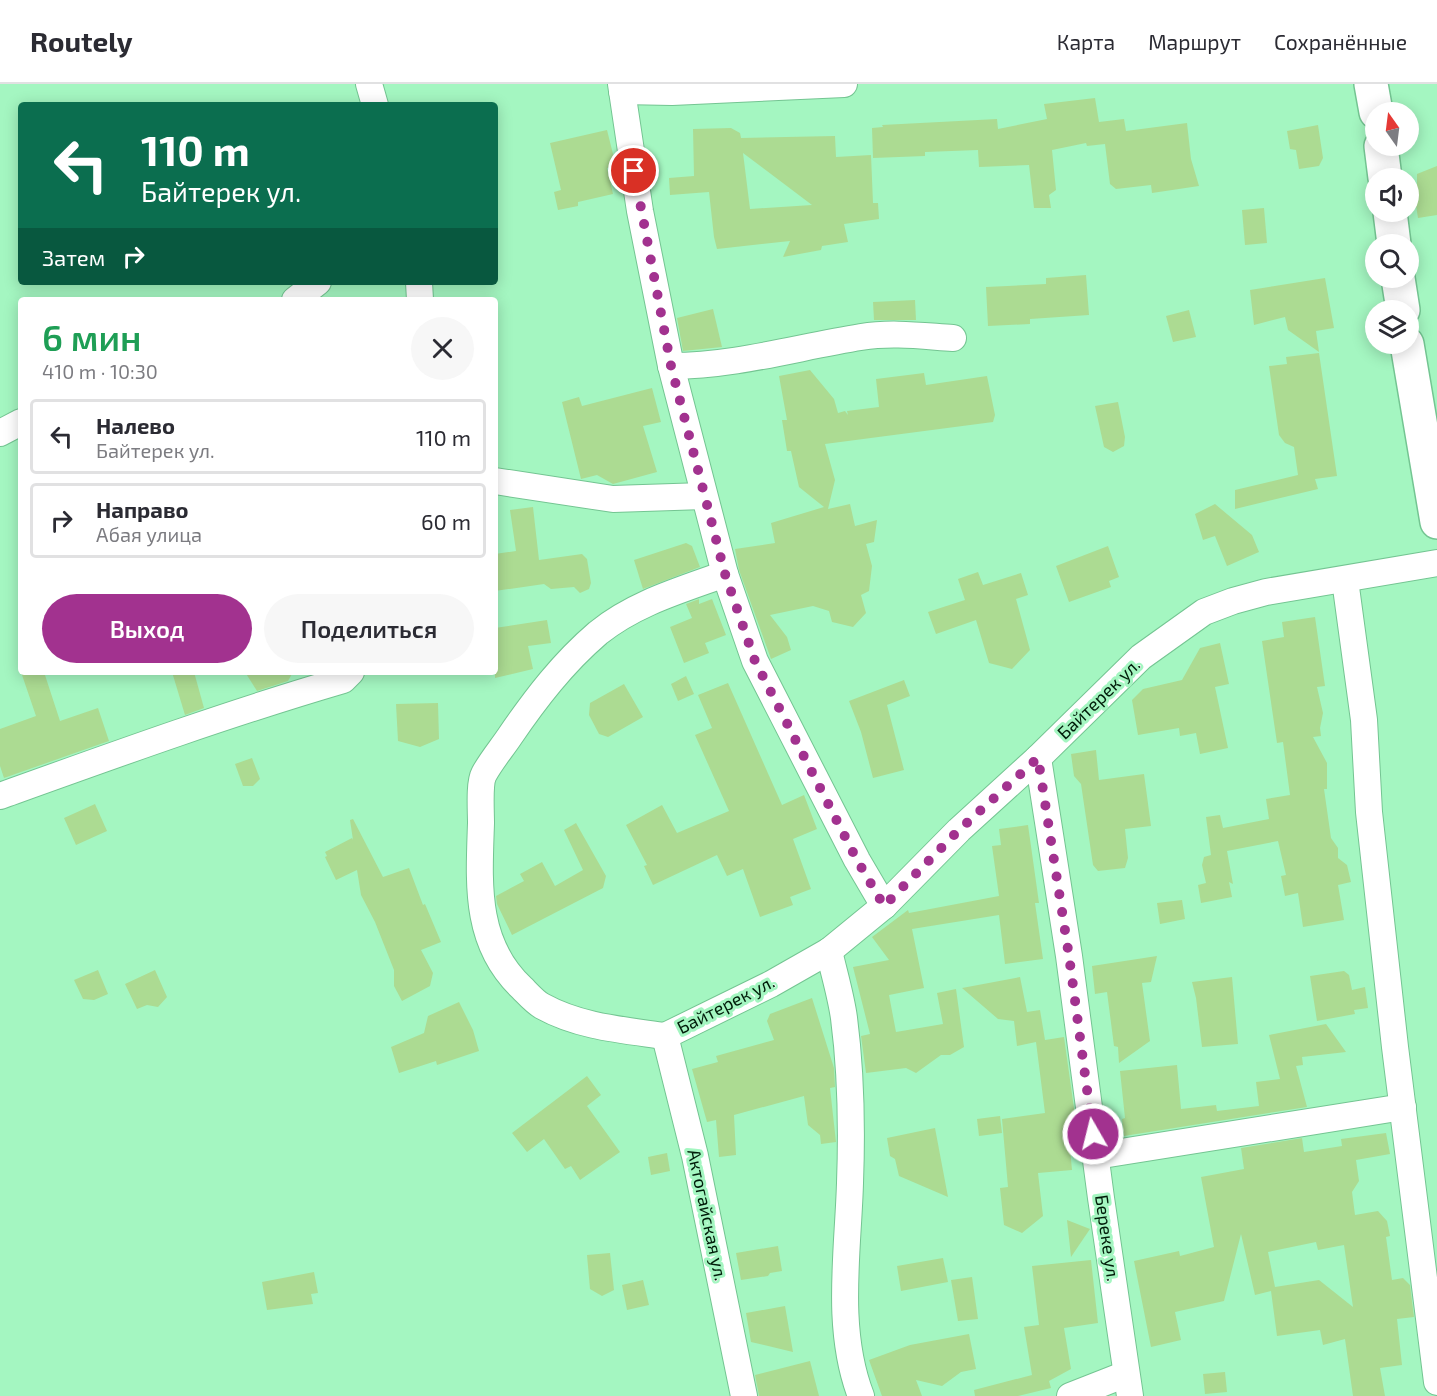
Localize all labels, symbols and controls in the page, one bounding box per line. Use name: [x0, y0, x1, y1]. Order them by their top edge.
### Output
text: Routely: [30, 24, 133, 58]
text: Карта: [1057, 29, 1115, 54]
text: Маршрут: [1148, 29, 1241, 54]
text: Сохранённые: [1274, 29, 1407, 54]
north arrow: [1365, 102, 1419, 156]
map controls: [1365, 102, 1419, 354]
text: 110 m: [141, 124, 250, 174]
icon: left: [42, 126, 120, 204]
pin: [608, 145, 659, 196]
icon: arrive: [617, 154, 650, 187]
button: sound: [1365, 168, 1419, 222]
text: Байтерек ул.: [141, 175, 301, 207]
button: search: [1365, 234, 1419, 288]
icon: right: [117, 240, 150, 273]
text: Затем: [42, 244, 105, 270]
button: layers: [1365, 300, 1419, 354]
text: 6 мин: [42, 315, 142, 358]
button: close: [411, 317, 474, 380]
text: 410 m · 10:30: [42, 359, 158, 383]
text: Налево: [96, 412, 175, 438]
icon: left: [45, 420, 78, 453]
text: 110 m: [416, 424, 471, 450]
text: Байтерек ул.: [96, 438, 215, 462]
text: Направо: [96, 496, 189, 522]
icon: right: [45, 504, 78, 537]
text: 60 m: [421, 508, 471, 534]
text: Абая улица: [96, 522, 202, 546]
button: Выход: [42, 594, 252, 663]
button: Поделиться: [264, 594, 474, 663]
street label: Байтерек ул.: [1052, 653, 1144, 743]
street label: Байтерек ул.: [673, 970, 778, 1038]
position arrow: [1061, 1102, 1125, 1166]
street label: Актогайская ул.: [683, 1147, 733, 1283]
street label: Береке ул.: [1091, 1193, 1125, 1283]

